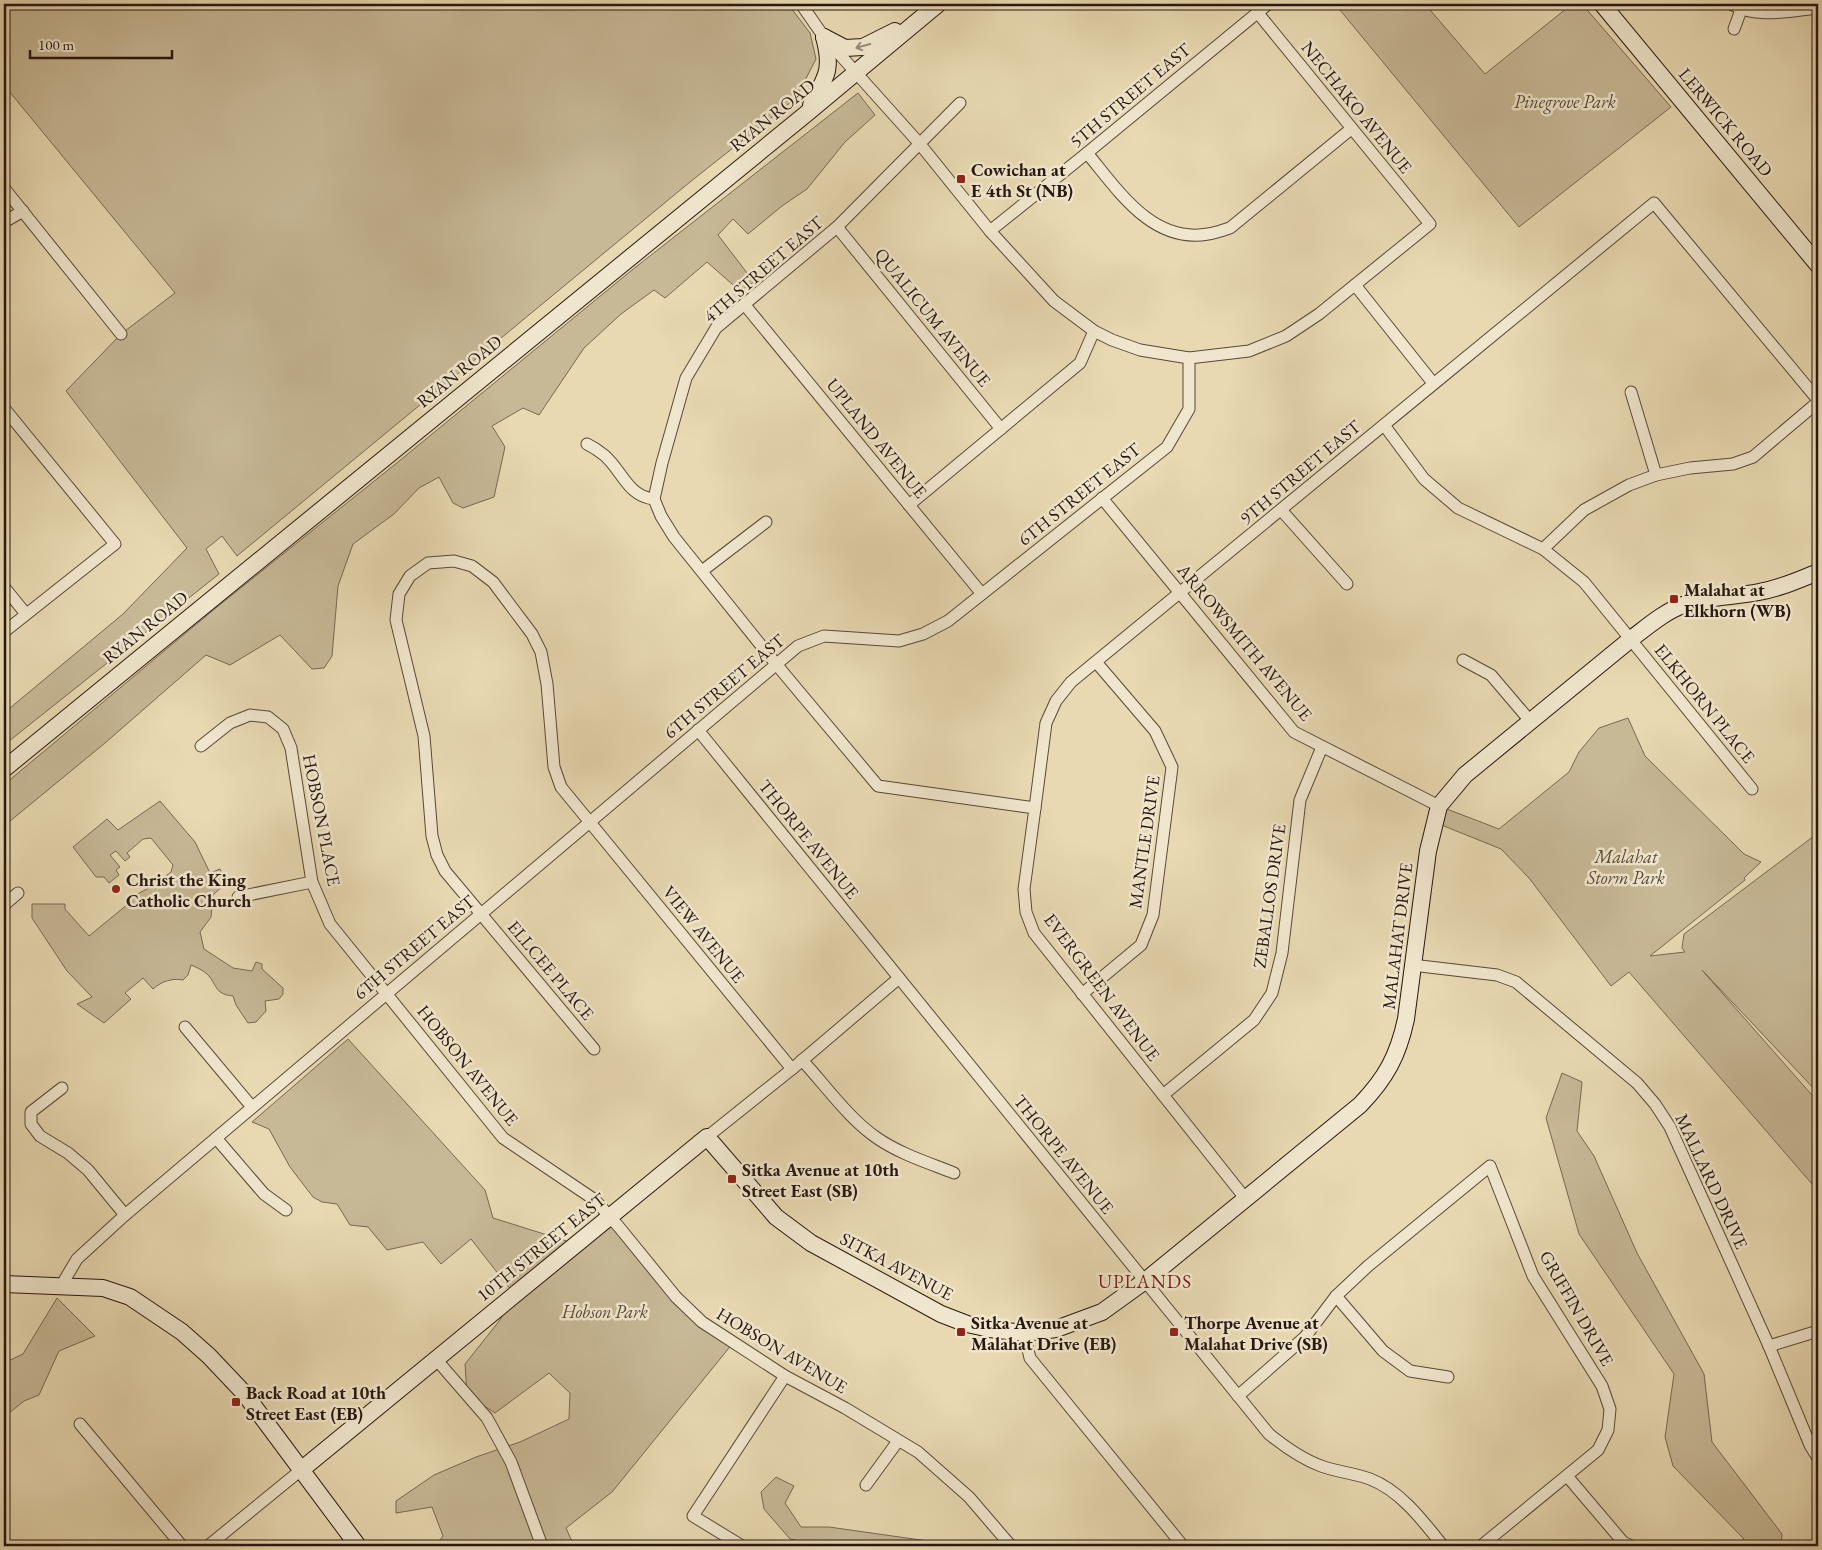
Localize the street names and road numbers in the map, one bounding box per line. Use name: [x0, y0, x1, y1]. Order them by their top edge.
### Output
street label: NECHAKO AVENUE: [1297, 36, 1417, 178]
street label: 5TH STREET EAST: [1065, 37, 1196, 152]
street label: LERWICK ROAD: [1674, 63, 1778, 181]
street label: RYAN ROAD: [725, 74, 819, 156]
street label: 4TH STREET EAST: [698, 210, 828, 327]
street label: QUALICUM AVENUE: [870, 243, 996, 391]
street label: RYAN ROAD: [412, 330, 506, 412]
street label: UPLAND AVENUE: [822, 373, 932, 503]
street label: 9TH STREET EAST: [1235, 414, 1366, 529]
street label: 6TH STREET EAST: [1013, 437, 1146, 551]
street label: ARROWSMITH AVENUE: [1172, 558, 1317, 725]
street label: RYAN ROAD: [98, 586, 192, 668]
street label: 6TH STREET EAST: [659, 628, 790, 743]
street label: ELKHORN PLACE: [1650, 639, 1760, 767]
street label: HOBSON PLACE: [298, 752, 346, 888]
street label: MANTLE DRIVE: [1123, 774, 1165, 910]
street label: THORPE AVENUE: [754, 775, 864, 903]
street label: ZEBALLOS DRIVE: [1247, 822, 1291, 970]
street label: MALAHAT DRIVE: [1377, 861, 1417, 1011]
street label: VIEW AVENUE: [658, 881, 750, 987]
street label: 6TH STREET EAST: [349, 889, 480, 1004]
street label: EVERGREEN AVENUE: [1039, 909, 1165, 1065]
street label: ELLCEE PLACE: [503, 915, 599, 1025]
street label: HOBSON AVENUE: [412, 1000, 524, 1130]
street label: THORPE AVENUE: [1009, 1090, 1119, 1218]
street label: MALLARD DRIVE: [1671, 1110, 1753, 1252]
street label: 10TH STREET EAST: [472, 1187, 611, 1306]
street label: SITKA AVENUE: [837, 1227, 957, 1305]
street label: GRIFFIN DRIVE: [1535, 1246, 1619, 1370]
street label: HOBSON AVENUE: [712, 1302, 852, 1398]

